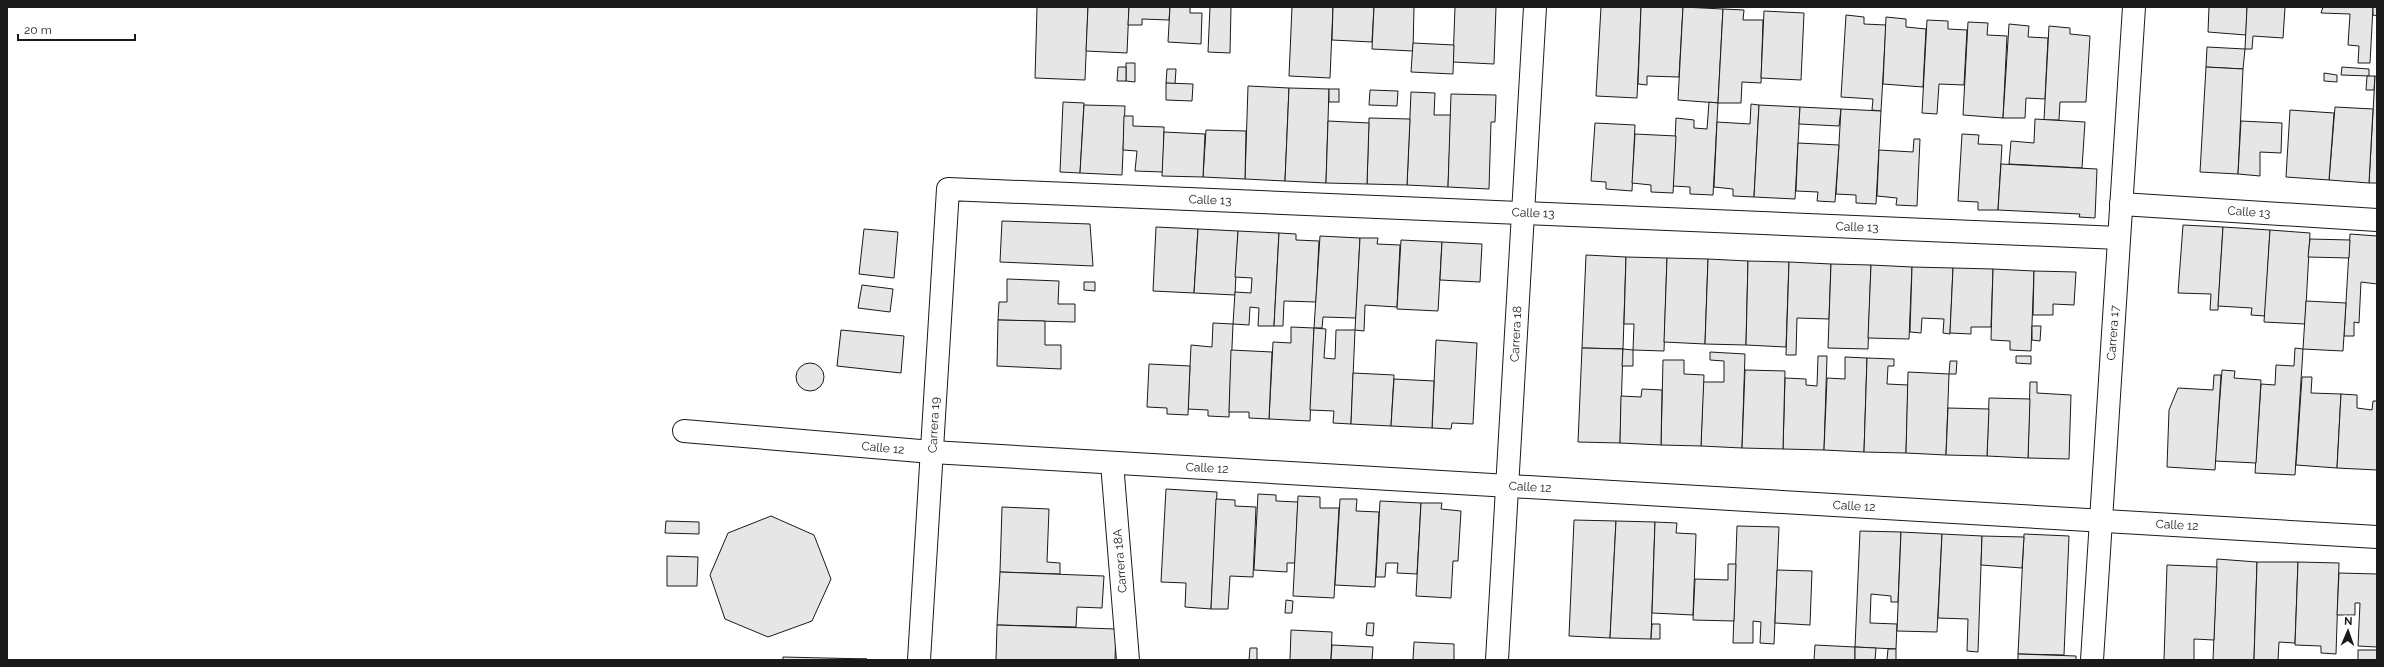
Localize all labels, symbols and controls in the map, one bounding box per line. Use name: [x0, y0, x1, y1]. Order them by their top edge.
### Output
scale bar: [18, 16, 135, 42]
text: 20 m: [24, 23, 52, 37]
street label: Calle 13: [1188, 192, 1232, 208]
street label: Calle 13: [2227, 204, 2271, 220]
street label: Calle 13: [1511, 205, 1555, 221]
street label: Calle 13: [1835, 219, 1879, 235]
street label: Carrera 17: [2104, 304, 2122, 361]
street label: Carrera 18: [1508, 306, 1524, 362]
street label: Carrera 19: [926, 397, 942, 453]
street label: Calle 12: [861, 439, 905, 457]
street label: Calle 12: [1185, 460, 1229, 476]
street label: Calle 12: [1508, 479, 1552, 495]
street label: Calle 12: [1832, 498, 1876, 514]
street label: Calle 12: [2155, 517, 2199, 533]
street label: Carrera 18A: [1110, 528, 1130, 594]
north arrow: [2328, 611, 2368, 651]
text: N: [2344, 615, 2353, 628]

